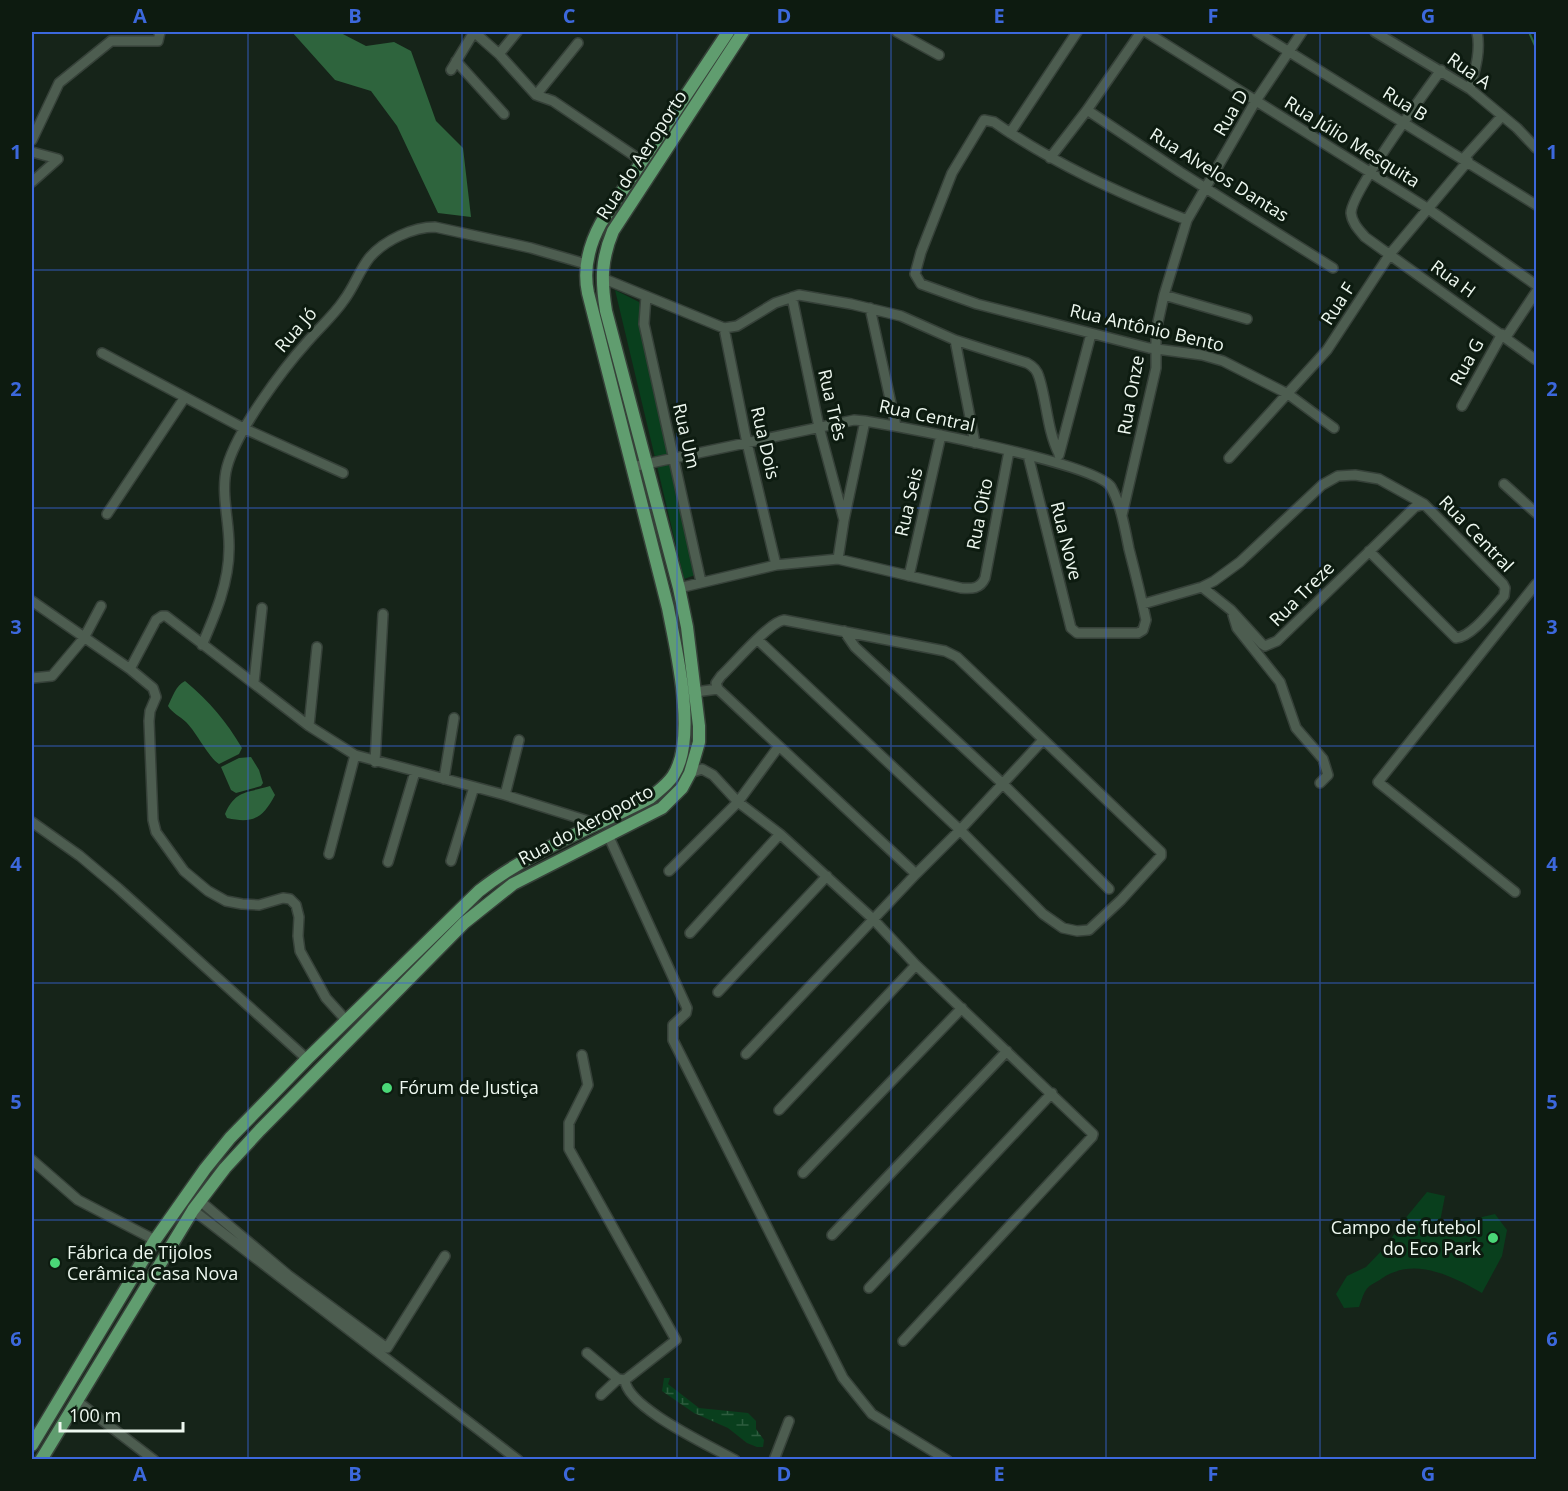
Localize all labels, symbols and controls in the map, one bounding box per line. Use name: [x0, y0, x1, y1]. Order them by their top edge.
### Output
text: A: [133, 2, 147, 29]
text: B: [348, 2, 362, 29]
text: C: [563, 2, 576, 29]
text: D: [777, 2, 791, 29]
text: E: [993, 2, 1005, 29]
text: F: [1208, 2, 1218, 29]
text: G: [1421, 2, 1435, 29]
street label: Rua A: [1443, 47, 1497, 94]
street label: Rua B: [1379, 80, 1432, 126]
street label: Rua do Aeroporto: [590, 85, 692, 224]
street label: Rua D: [1207, 85, 1253, 140]
street label: Rua Júlio Mesquita: [1280, 90, 1425, 192]
street label: Rua Alvelos Dantas: [1146, 122, 1294, 227]
text: 1: [10, 138, 22, 165]
text: 1: [1546, 138, 1558, 165]
street label: Rua H: [1426, 254, 1481, 303]
street label: Rua F: [1315, 278, 1360, 329]
street label: Rua Antônio Bento: [1068, 298, 1227, 356]
street label: Rua Jó: [269, 302, 322, 357]
street label: Rua G: [1444, 334, 1489, 389]
street label: Rua Onze: [1111, 353, 1149, 437]
street label: Rua Três: [813, 367, 853, 443]
text: 2: [10, 375, 22, 402]
text: 2: [1546, 375, 1558, 402]
street label: Rua Central: [877, 393, 977, 437]
street label: Rua Um: [668, 401, 706, 471]
street label: Rua Dois: [746, 404, 786, 481]
street label: Rua Seis: [888, 465, 928, 539]
street label: Rua Oito: [960, 476, 998, 552]
street label: Rua Central: [1434, 490, 1519, 577]
street label: Rua Nove: [1046, 499, 1088, 583]
street label: Rua Treze: [1264, 556, 1339, 631]
text: 3: [10, 613, 22, 640]
text: 3: [1546, 613, 1558, 640]
street label: Rua do Aeroporto: [514, 778, 657, 870]
text: 4: [10, 850, 22, 877]
text: 4: [1546, 850, 1558, 877]
place label: Fórum de Justiça: [399, 1075, 539, 1099]
marker: Fórum de Justiça: [380, 1081, 394, 1095]
text: 5: [10, 1088, 22, 1115]
text: 5: [1546, 1088, 1558, 1115]
place label: Campo de futebol do Eco Park: [1331, 1215, 1482, 1260]
marker: Campo de futebol do Eco Park: [1486, 1231, 1500, 1245]
place label: Fábrica de Tijolos Cerâmica Casa Nova: [67, 1240, 238, 1285]
marker: Fábrica de Tijolos Cerâmica Casa Nova: [48, 1256, 62, 1270]
text: 6: [10, 1325, 22, 1352]
text: 6: [1546, 1325, 1558, 1352]
scale bar: [60, 1395, 183, 1433]
text: 100 m: [69, 1403, 121, 1427]
text: A: [133, 1460, 147, 1487]
text: B: [348, 1460, 362, 1487]
text: C: [563, 1460, 576, 1487]
text: D: [777, 1460, 791, 1487]
text: E: [993, 1460, 1005, 1487]
text: F: [1208, 1460, 1218, 1487]
text: G: [1421, 1460, 1435, 1487]

